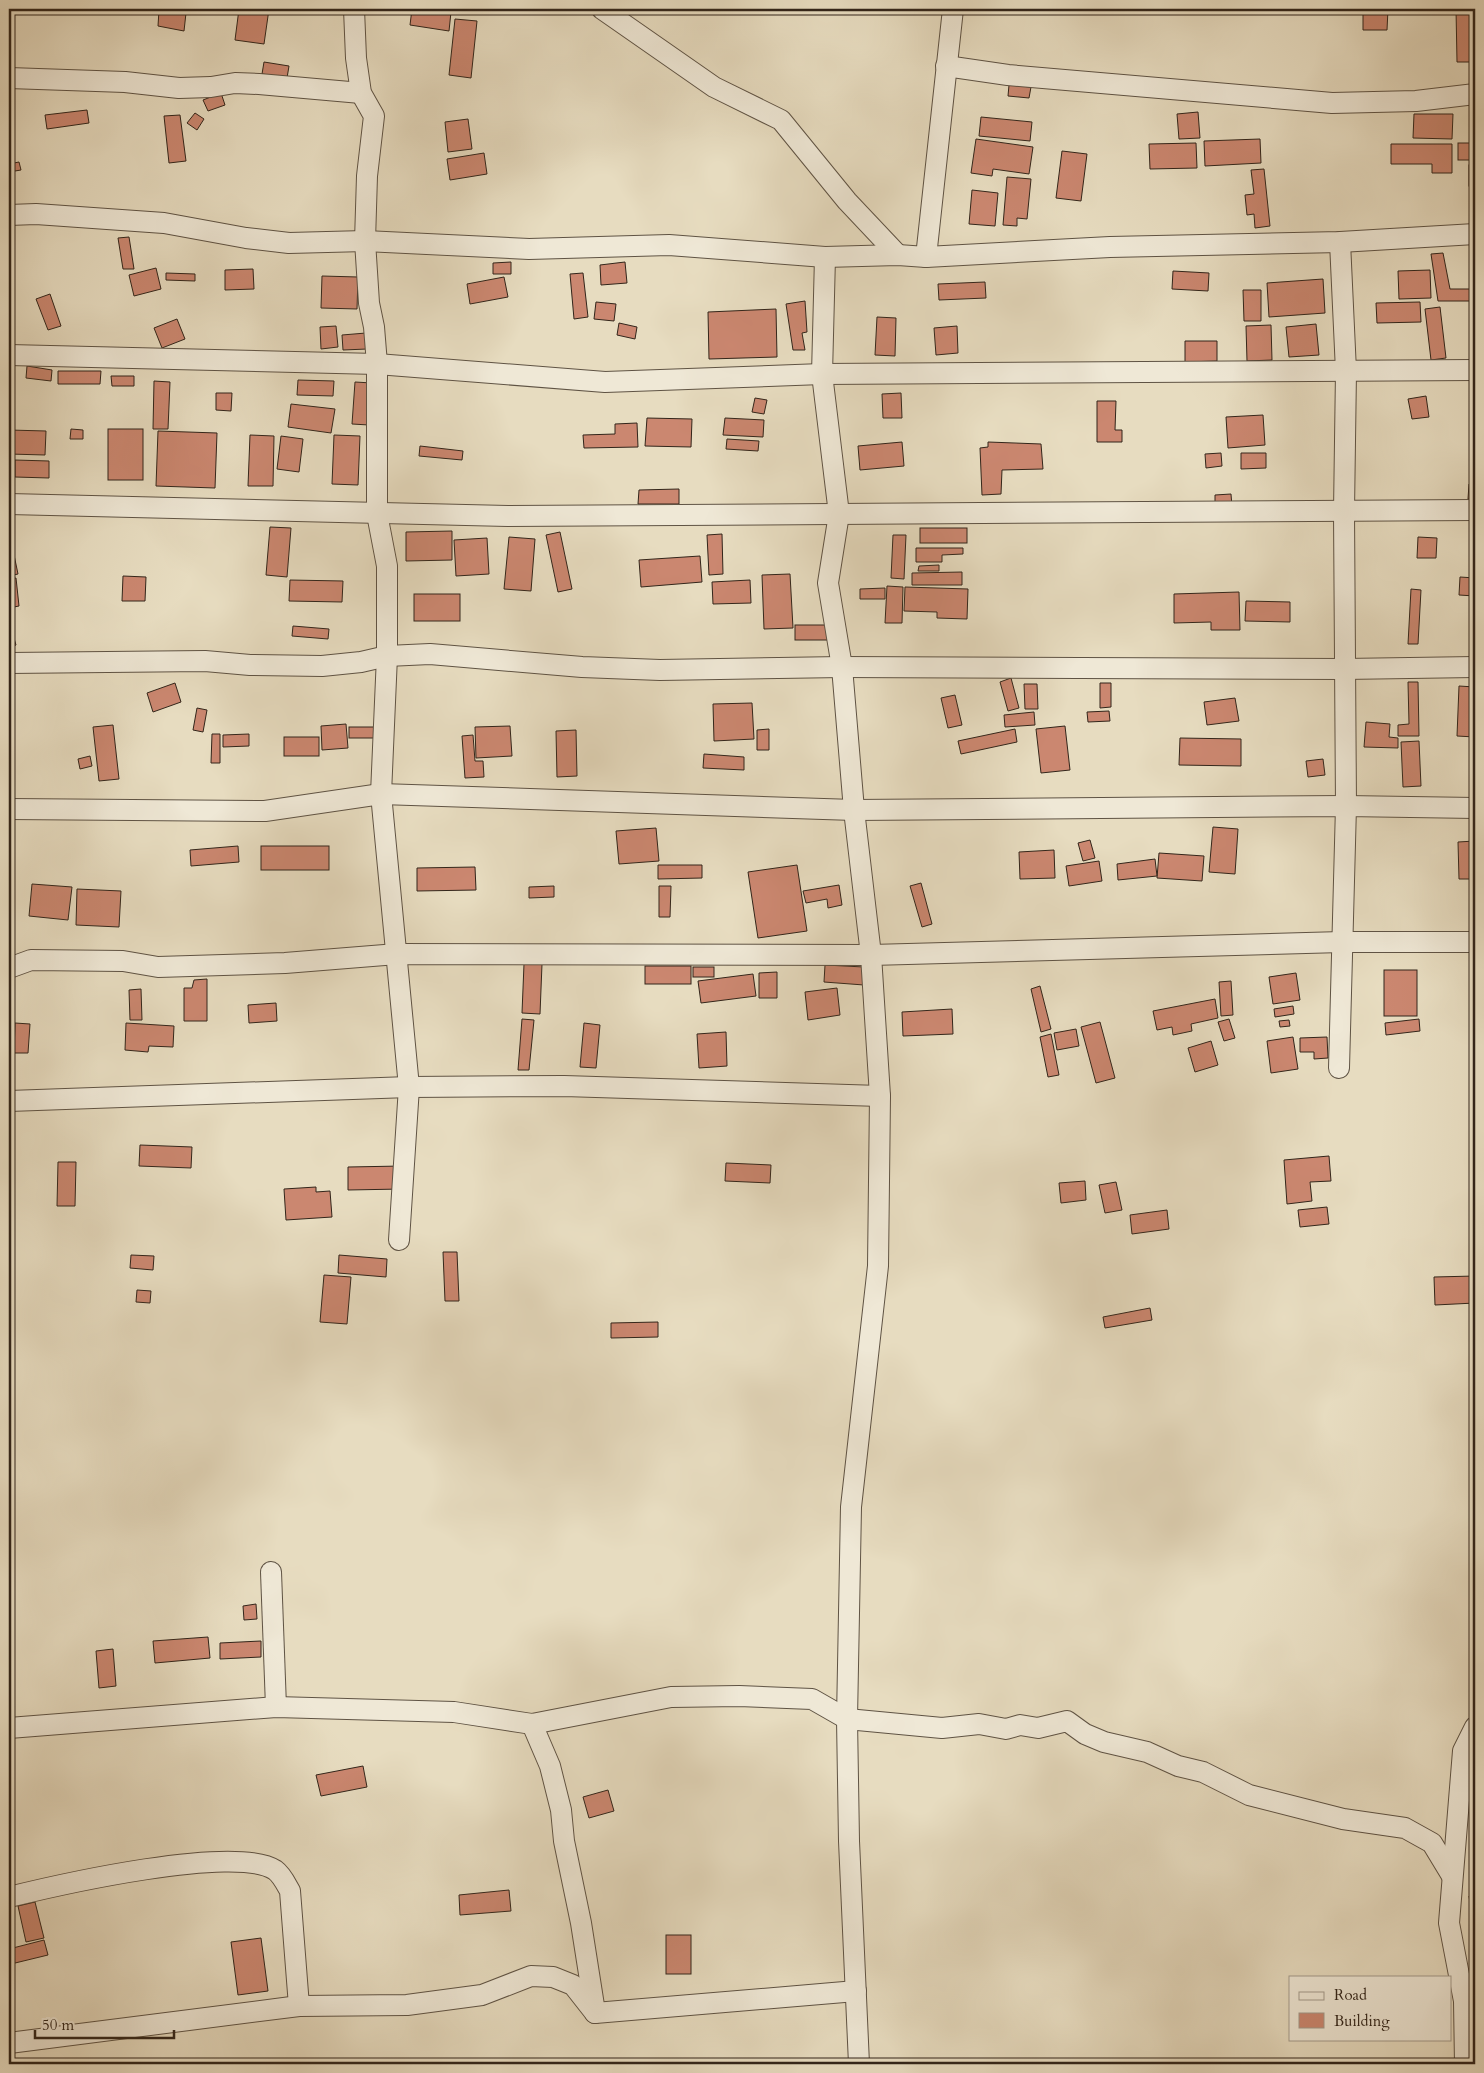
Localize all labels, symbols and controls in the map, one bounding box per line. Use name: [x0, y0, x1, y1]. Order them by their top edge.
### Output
legend: [1289, 1976, 1452, 2040]
text: Road: [1334, 1985, 1367, 2005]
scale bar: [35, 2008, 174, 2040]
text: Building: [1334, 2011, 1390, 2031]
text: 50 m: [42, 2015, 74, 2035]

